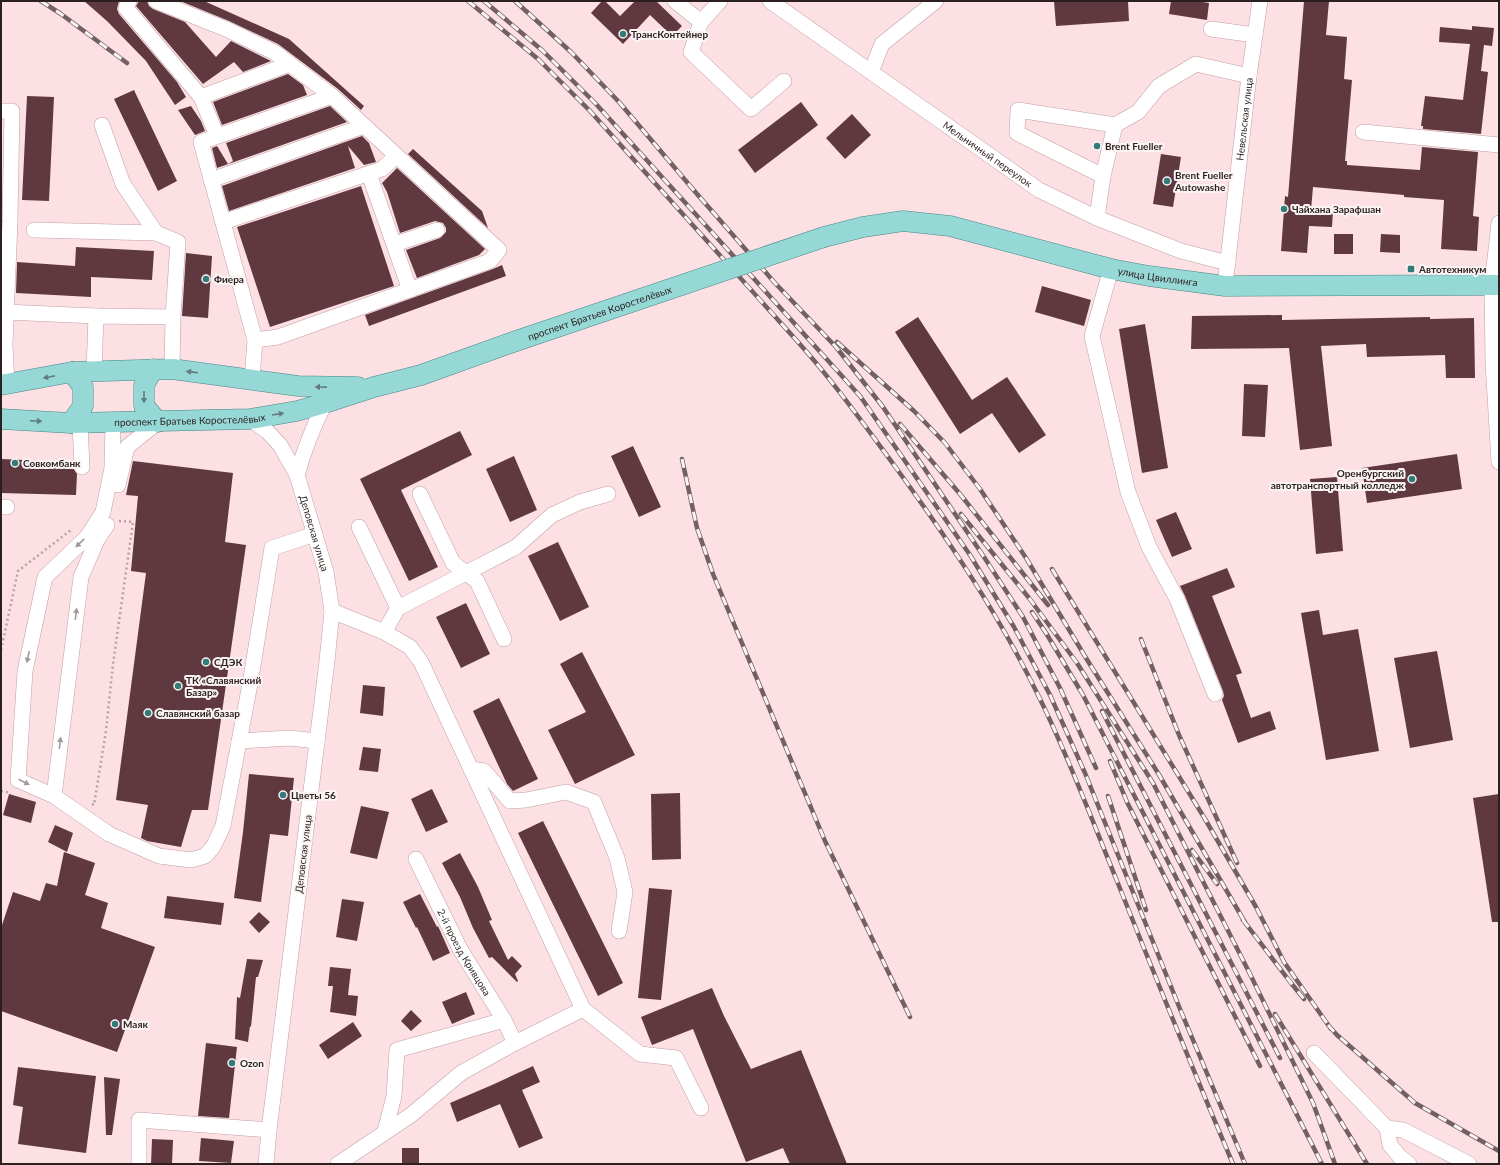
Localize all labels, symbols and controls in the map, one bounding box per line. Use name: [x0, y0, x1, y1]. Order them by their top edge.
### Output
place label: ТрансКонтейнер: [631, 28, 708, 40]
marker: ТрансКонтейнер: [618, 29, 628, 39]
street label: Невельская улица: [1233, 77, 1255, 161]
street label: Мельничный переулок: [941, 119, 1035, 190]
place label: Brent Fueller: [1105, 140, 1163, 152]
marker: Brent Fueller: [1092, 141, 1102, 151]
place label: Brent Fueller Autowashe: [1174, 169, 1233, 193]
marker: Brent Fueller Autowashe: [1162, 176, 1172, 186]
place label: Чайхана Зарафшан: [1292, 203, 1381, 215]
marker: Чайхана Зарафшан: [1279, 204, 1289, 214]
place label: Автотехникум: [1418, 263, 1486, 275]
street label: улица Цвиллинга: [1117, 264, 1198, 288]
marker: Автотехникум: [1406, 264, 1416, 274]
place label: Фиера: [214, 273, 244, 285]
marker: Фиера: [201, 274, 211, 284]
street label: проспект Братьев Коростелёвых: [526, 283, 673, 343]
one-way arrow: [186, 369, 198, 375]
one-way arrow: [42, 374, 55, 380]
one-way arrow: [315, 383, 327, 390]
one-way arrow: [141, 391, 147, 404]
street label: проспект Братьев Коростелёвых: [114, 410, 266, 428]
one-way arrow: [271, 411, 284, 417]
one-way arrow: [30, 418, 43, 424]
place label: Совкомбанк: [23, 457, 81, 469]
marker: Совкомбанк: [10, 458, 20, 468]
place label: Оренбургский автотранспортный колледж: [1271, 467, 1405, 491]
marker: Оренбургский автотранспортный колледж: [1407, 474, 1417, 484]
street label: Деповская улица: [297, 494, 331, 573]
one-way arrow: [75, 539, 85, 548]
one-way arrow: [73, 608, 79, 620]
one-way arrow: [24, 651, 30, 663]
place label: СДЭК: [214, 656, 242, 668]
marker: СДЭК: [201, 657, 211, 667]
place label: ТК «Славянский Базар»: [186, 674, 261, 698]
marker: ТК «Славянский Базар»: [173, 681, 183, 691]
place label: Славянский базар: [156, 707, 240, 719]
marker: Славянский базар: [143, 708, 153, 718]
one-way arrow: [57, 737, 64, 750]
one-way arrow: [18, 779, 30, 785]
place label: Цветы 56: [291, 789, 336, 801]
marker: Цветы 56: [278, 790, 288, 800]
street label: Деповская улица: [292, 814, 314, 894]
street label: 2-й проезд Кривцова: [435, 907, 493, 998]
place label: Маяк: [123, 1018, 148, 1030]
marker: Маяк: [110, 1019, 120, 1029]
place label: Ozon: [240, 1057, 264, 1069]
marker: Ozon: [227, 1058, 237, 1068]

